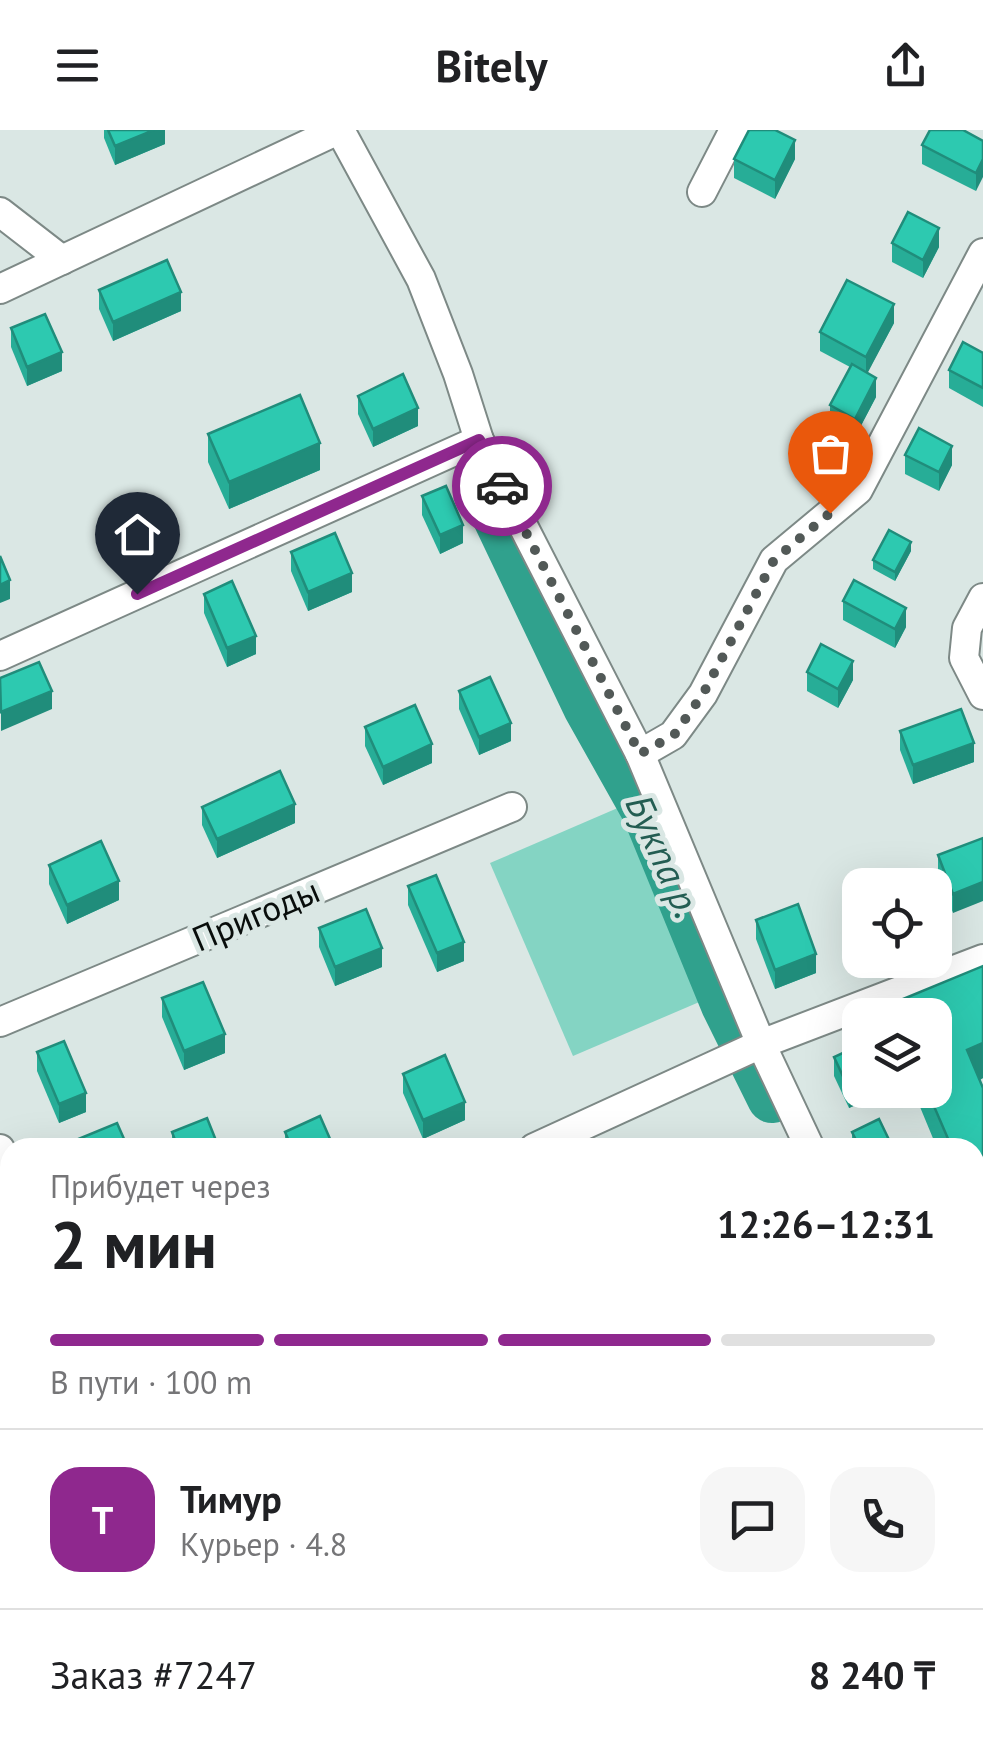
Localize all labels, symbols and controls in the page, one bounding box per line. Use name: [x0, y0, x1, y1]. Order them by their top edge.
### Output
text: Bitely: [436, 36, 547, 94]
icon: menu: [50, 38, 105, 93]
icon: share: [878, 38, 933, 93]
pin: [788, 411, 873, 514]
icon: bag: [803, 426, 858, 481]
courier: [452, 436, 552, 536]
icon: car: [475, 459, 530, 514]
pin: [95, 492, 180, 595]
icon: home: [110, 507, 165, 562]
water label: Букпа р.: [616, 786, 713, 924]
street label: Пригоды: [185, 867, 326, 961]
map controls: [842, 868, 952, 1108]
button: locate: [842, 868, 952, 978]
button: layers: [842, 998, 952, 1108]
text: Прибудет через: [50, 1165, 271, 1207]
text: 12:26–12:31: [717, 1199, 935, 1248]
text: 2 мин: [50, 1202, 217, 1286]
text: В пути · 100 m: [50, 1361, 252, 1403]
button: chat: [700, 1467, 805, 1572]
button: phone: [830, 1467, 935, 1572]
text: Тимур: [180, 1474, 282, 1523]
text: Т: [92, 1495, 113, 1544]
text: Курьер · 4.8: [180, 1523, 347, 1565]
text: Заказ #7247: [50, 1650, 257, 1699]
text: 8 240 ₸: [809, 1650, 935, 1699]

